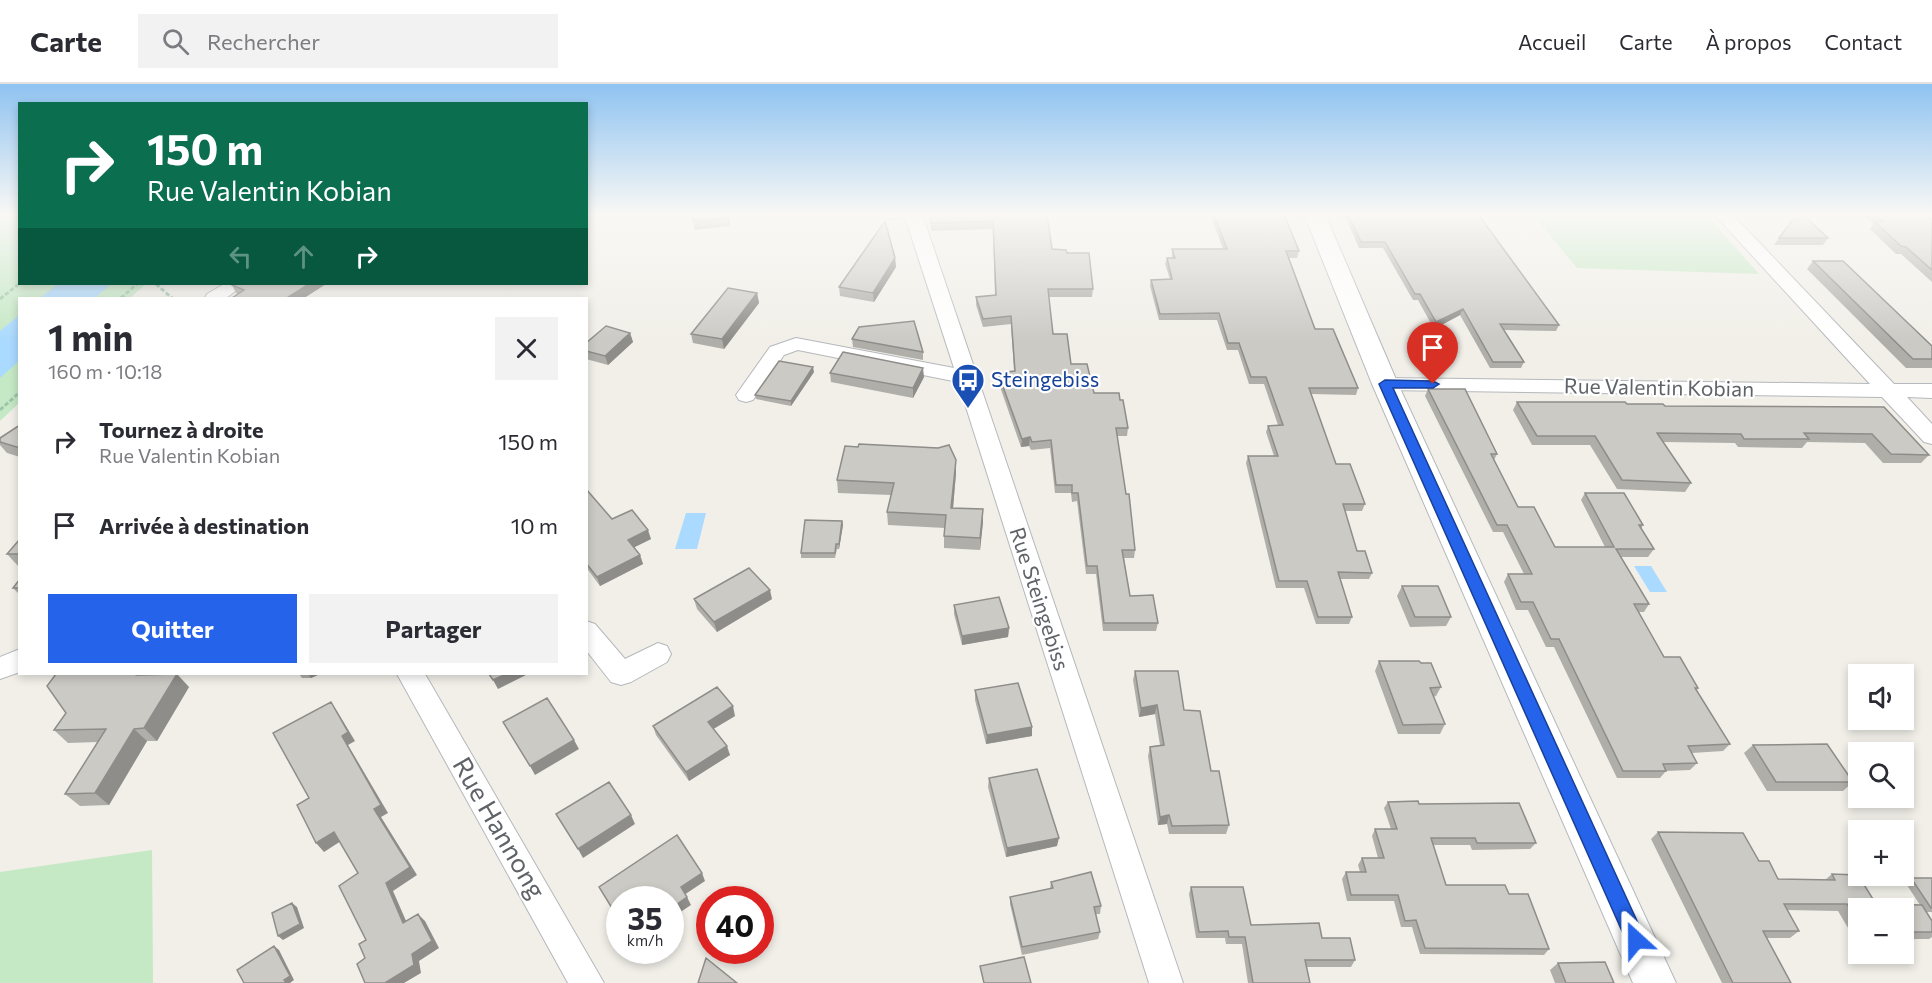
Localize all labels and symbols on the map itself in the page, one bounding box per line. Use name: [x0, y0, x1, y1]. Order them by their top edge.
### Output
pin: [1407, 322, 1458, 384]
bus stop icon: Steingebiss: [950, 362, 986, 409]
place label: Steingebiss: [991, 366, 1099, 391]
street label: Rue Valentin Kobian: [1564, 372, 1754, 401]
street label: Rue Steingebiss: [1006, 524, 1075, 673]
street label: Rue Hannong: [447, 751, 553, 903]
speed limit sign: 40: [696, 886, 774, 964]
position arrow: [1604, 908, 1668, 972]

